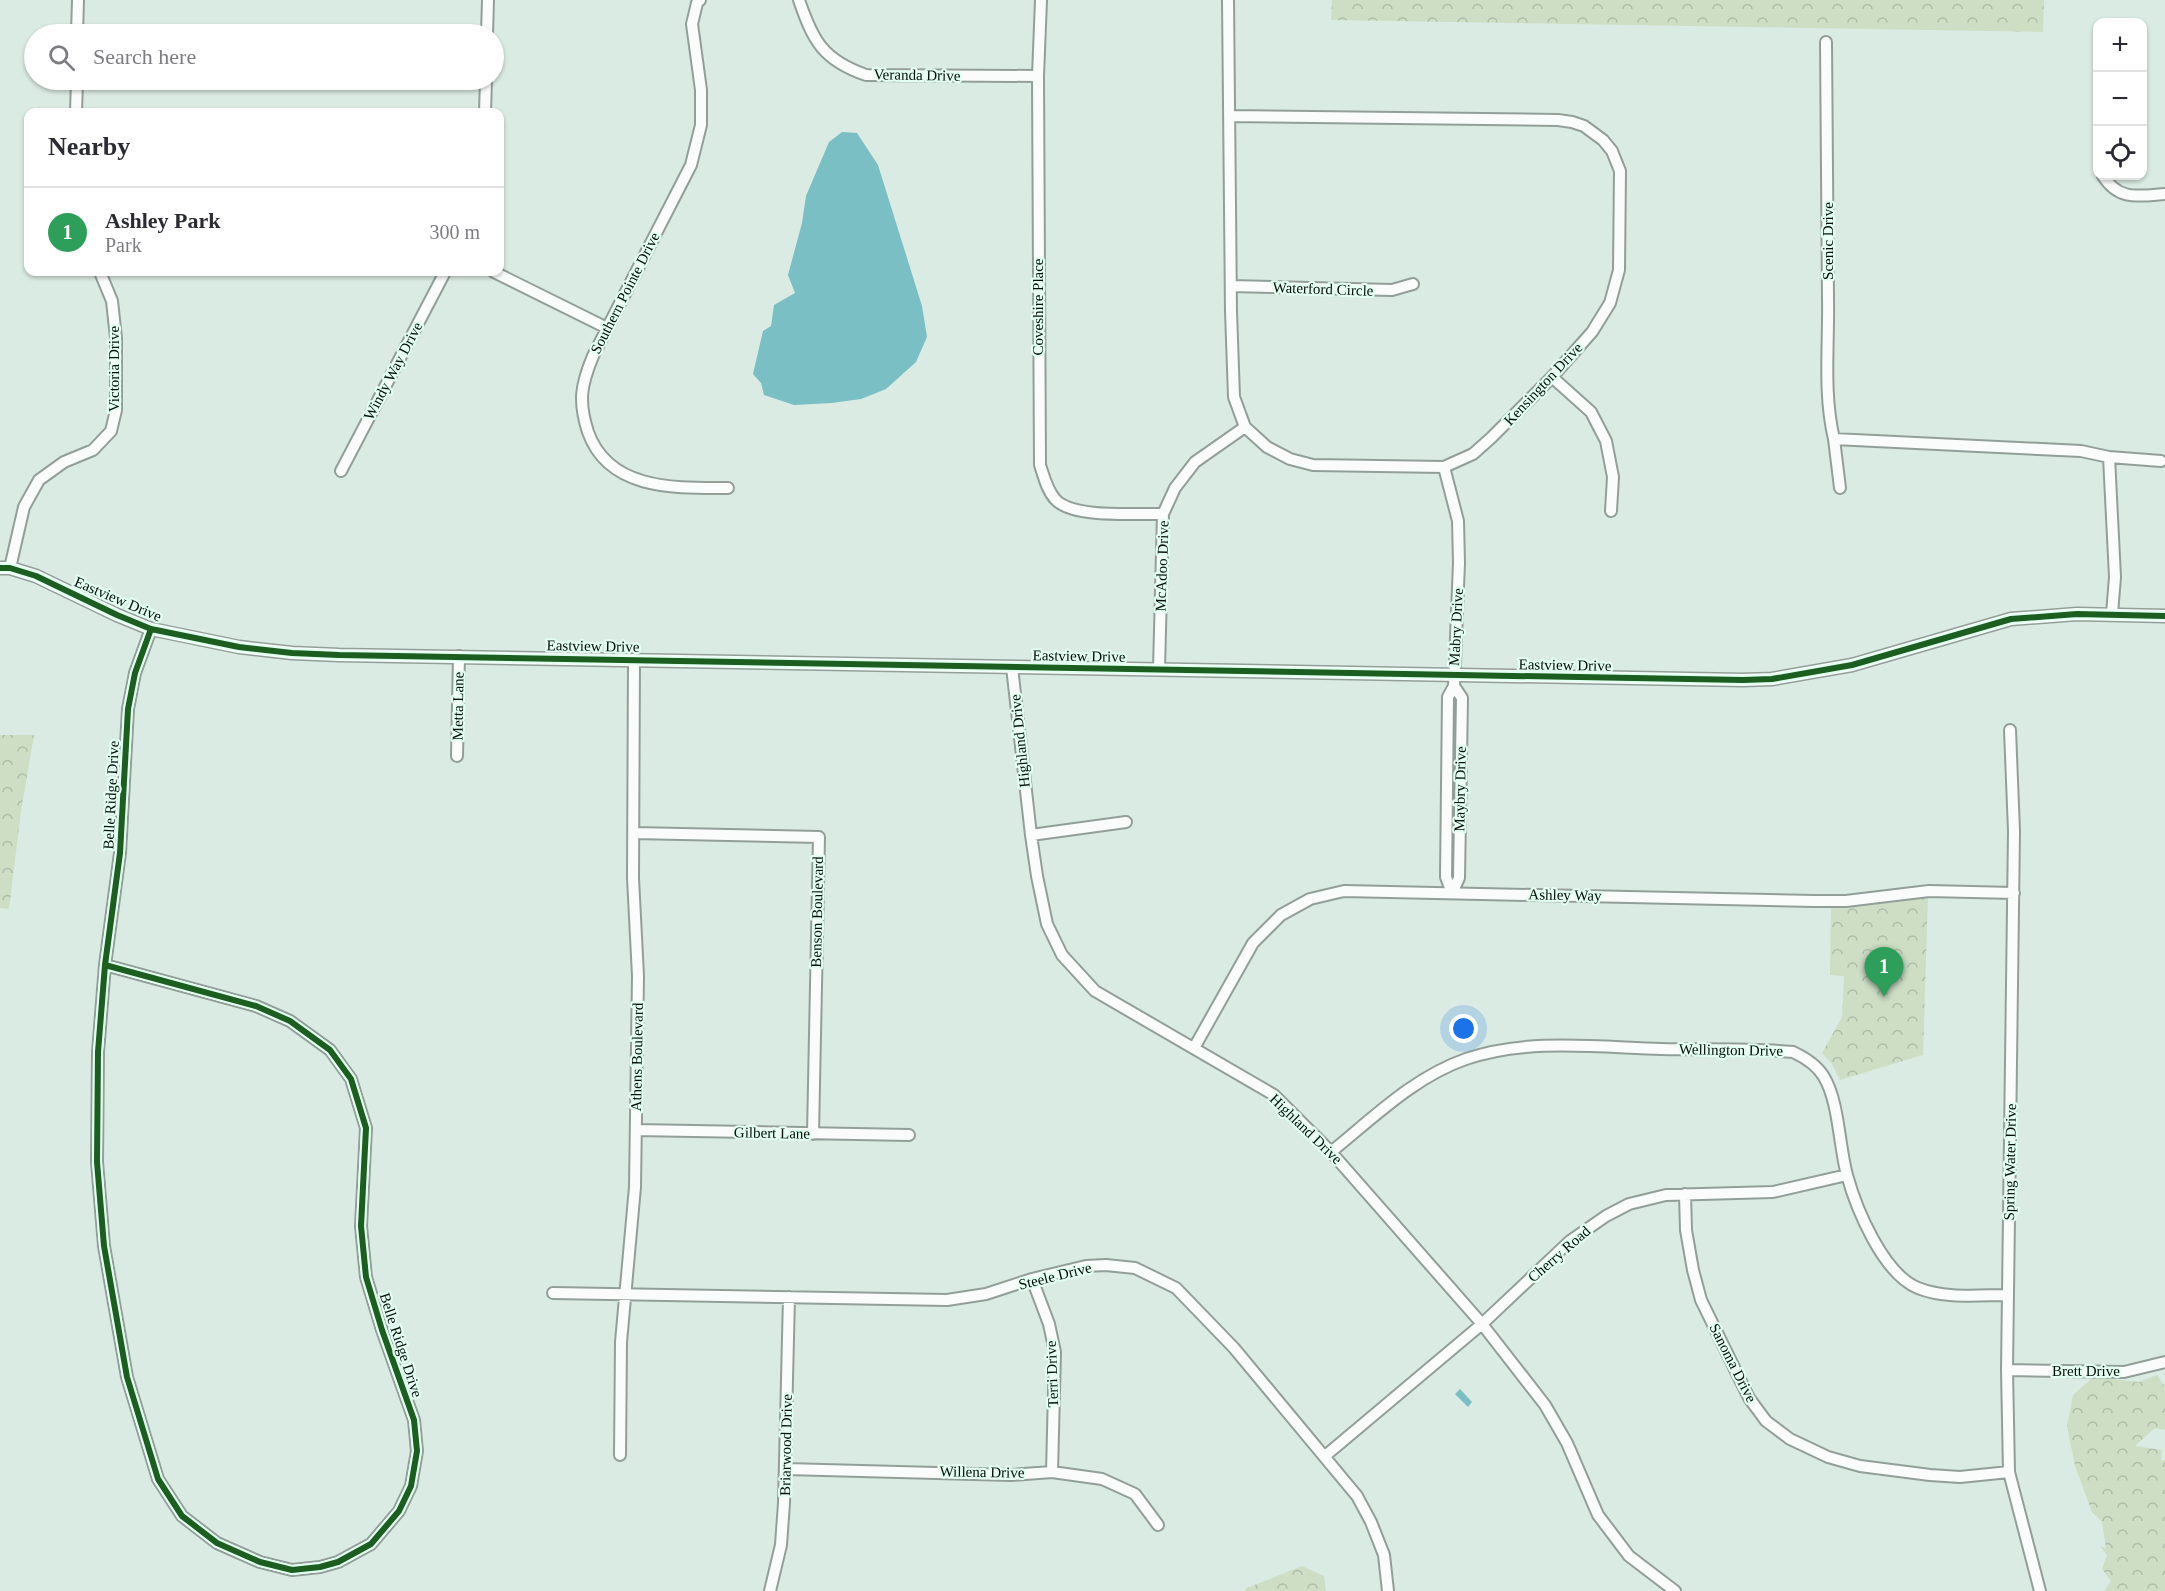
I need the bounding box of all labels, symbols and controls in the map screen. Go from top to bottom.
map controls [2093,18,2147,180]
button: + [2093,18,2147,72]
search box [24,24,504,90]
icon: search [45,41,78,74]
text: Search here [93,44,196,69]
street label: Veranda Drive [873,66,961,84]
button: − [2093,72,2147,126]
button: locate [2093,126,2147,180]
text: Nearby [48,132,130,161]
street label: Scenic Drive [1820,202,1836,280]
text: Ashley Park [105,208,221,233]
text: 1 [63,221,73,243]
text: 300 m [429,221,480,243]
street label: Southern Pointe Drive [587,229,663,356]
text: Park [105,234,142,256]
street label: Coveshire Place [1030,258,1046,356]
street label: Waterford Circle [1272,279,1374,299]
street label: Windy Way Drive [360,319,426,423]
street label: Victoria Drive [106,326,122,412]
street label: Kensington Drive [1501,339,1586,429]
street label: McAdoo Drive [1152,520,1172,612]
street label: Eastview Drive [72,573,164,625]
street label: Mabry Drive [1446,587,1466,666]
street label: Eastview Drive [546,637,640,655]
street label: Eastview Drive [1032,647,1126,665]
street label: Eastview Drive [1518,656,1612,674]
street label: Metta Lane [449,671,467,740]
street label: Highland Drive [1007,693,1033,788]
street label: Belle Ridge Drive [100,740,122,850]
street label: Maybry Drive [1451,746,1469,832]
street label: Benson Boulevard [808,856,826,968]
street label: Ashley Way [1528,886,1602,904]
pin: 1 [1864,948,1904,997]
street label: Athens Boulevard [628,1002,646,1111]
your location [1449,1014,1478,1043]
street label: Wellington Drive [1679,1041,1784,1059]
street label: Highland Drive [1267,1091,1346,1168]
street label: Spring Water Drive [2001,1103,2019,1221]
street label: Gilbert Lane [734,1124,811,1142]
street label: Cherry Road [1525,1222,1594,1285]
street label: Steele Drive [1017,1259,1093,1293]
street label: Belle Ridge Drive [377,1291,426,1400]
street label: Sanoma Drive [1706,1321,1760,1405]
street label: Terri Drive [1043,1340,1061,1408]
street label: Brett Drive [2052,1363,2120,1379]
street label: Briarwood Drive [777,1394,795,1496]
street label: Willena Drive [939,1463,1025,1481]

